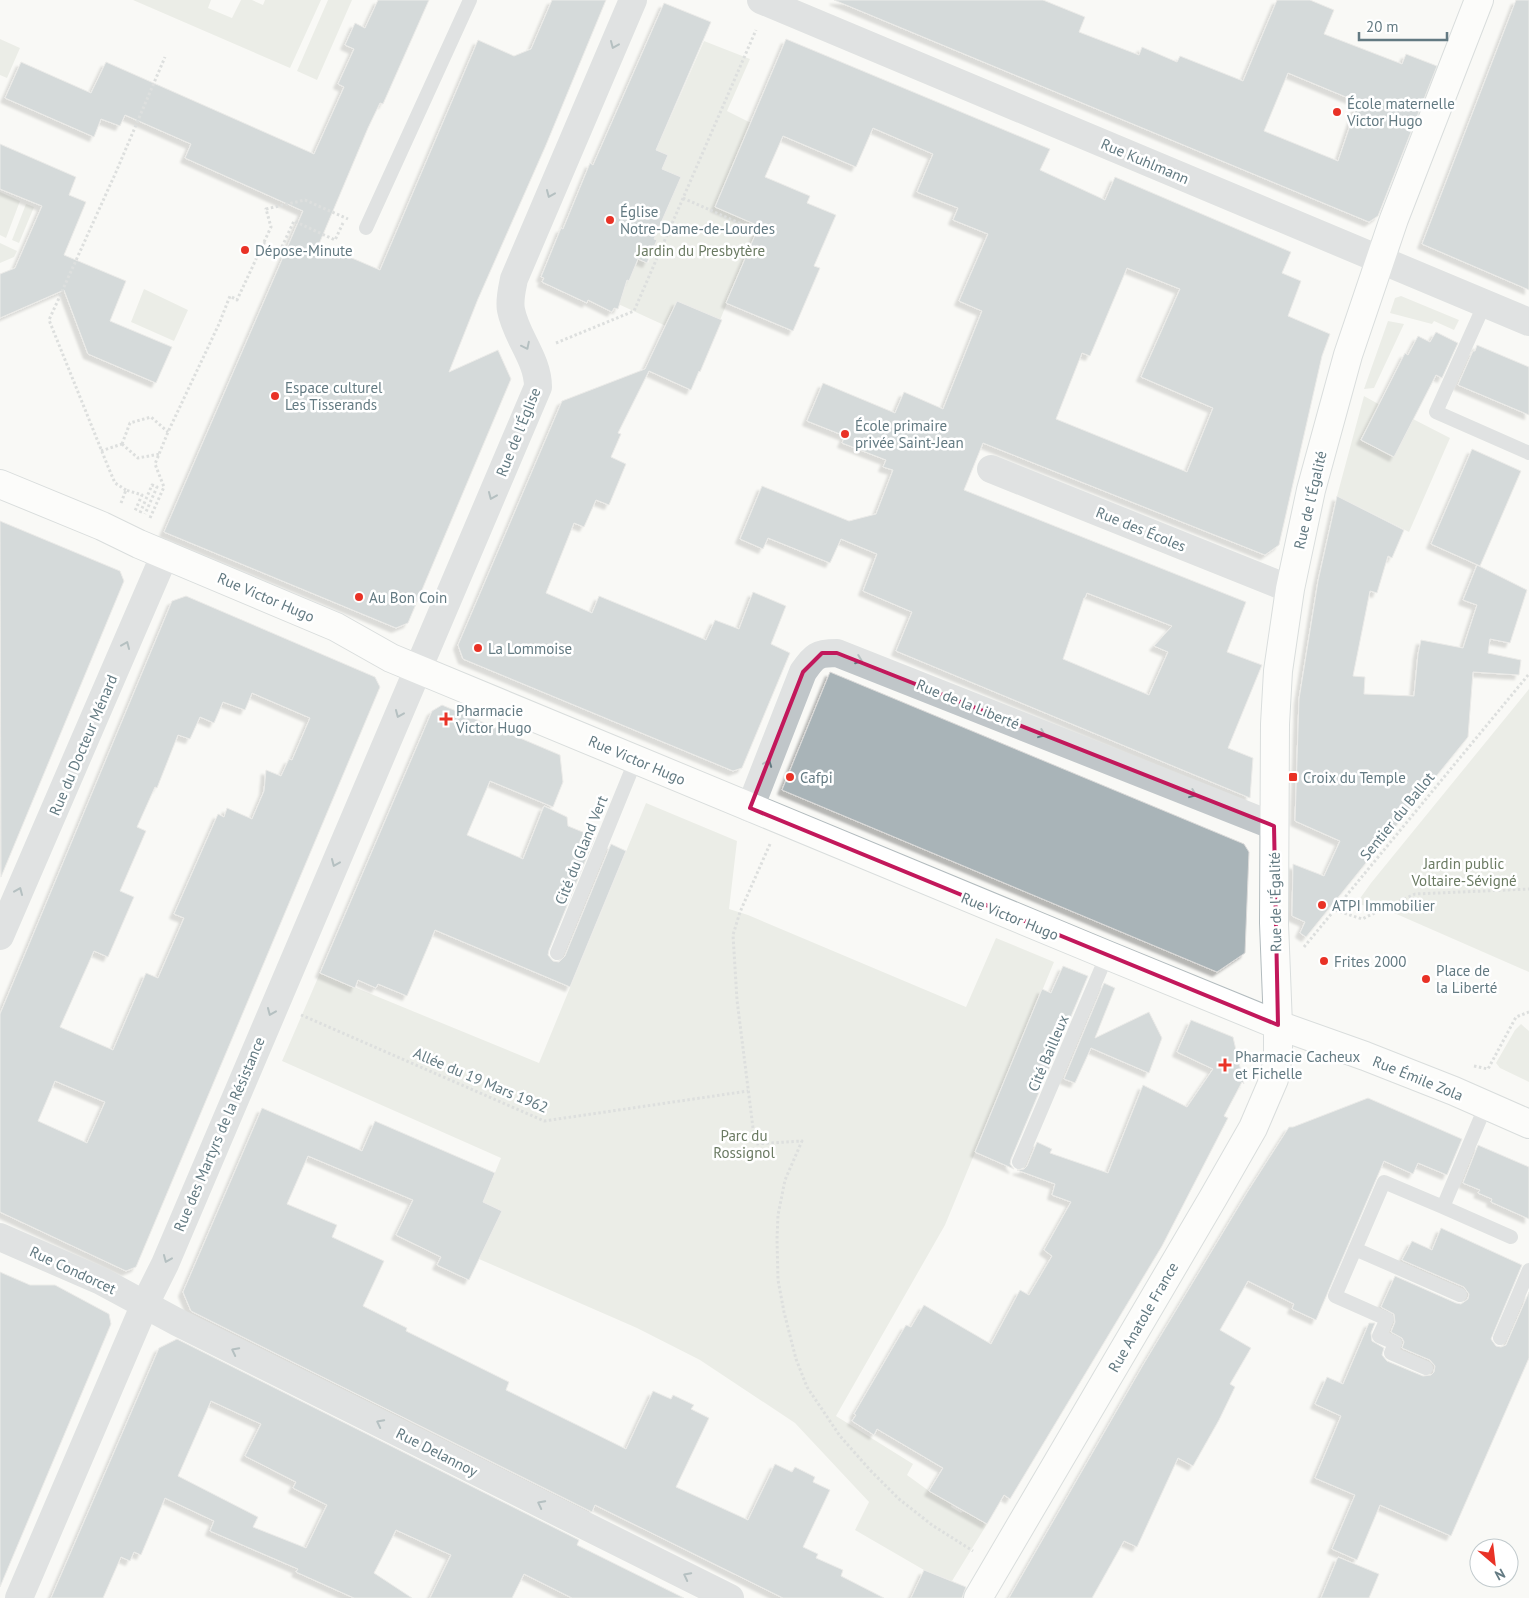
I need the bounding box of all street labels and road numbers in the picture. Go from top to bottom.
street label: Rue Kuhlmann [1098,134,1192,188]
street label: Rue de l'Église [492,385,544,479]
street label: Rue de l'Égalité [1289,449,1331,551]
street label: Rue des Écoles [1093,502,1189,556]
street label: Rue Victor Hugo [215,568,317,626]
street label: Rue du Docteur Ménard [45,672,121,818]
street label: Rue de la Liberté [914,675,1022,733]
street label: Rue Victor Hugo [586,731,688,789]
street label: Sentier du Ballot [1356,768,1438,864]
street label: Cité du Gland Vert [550,793,612,907]
street label: Rue de l'Égalité [1265,852,1285,952]
street label: Rue Victor Hugo [958,888,1062,944]
street label: Cité Bailleux [1023,1012,1073,1094]
street label: Rue des Martyrs de la Résistance [169,1034,269,1234]
street label: Allée du 19 Mars 1962 [411,1043,551,1117]
street label: Rue Émile Zola [1370,1051,1466,1105]
street label: Rue Condorcet [27,1242,119,1298]
street label: Rue Anatole France [1104,1259,1182,1375]
street label: Rue Delannoy [393,1423,481,1481]

